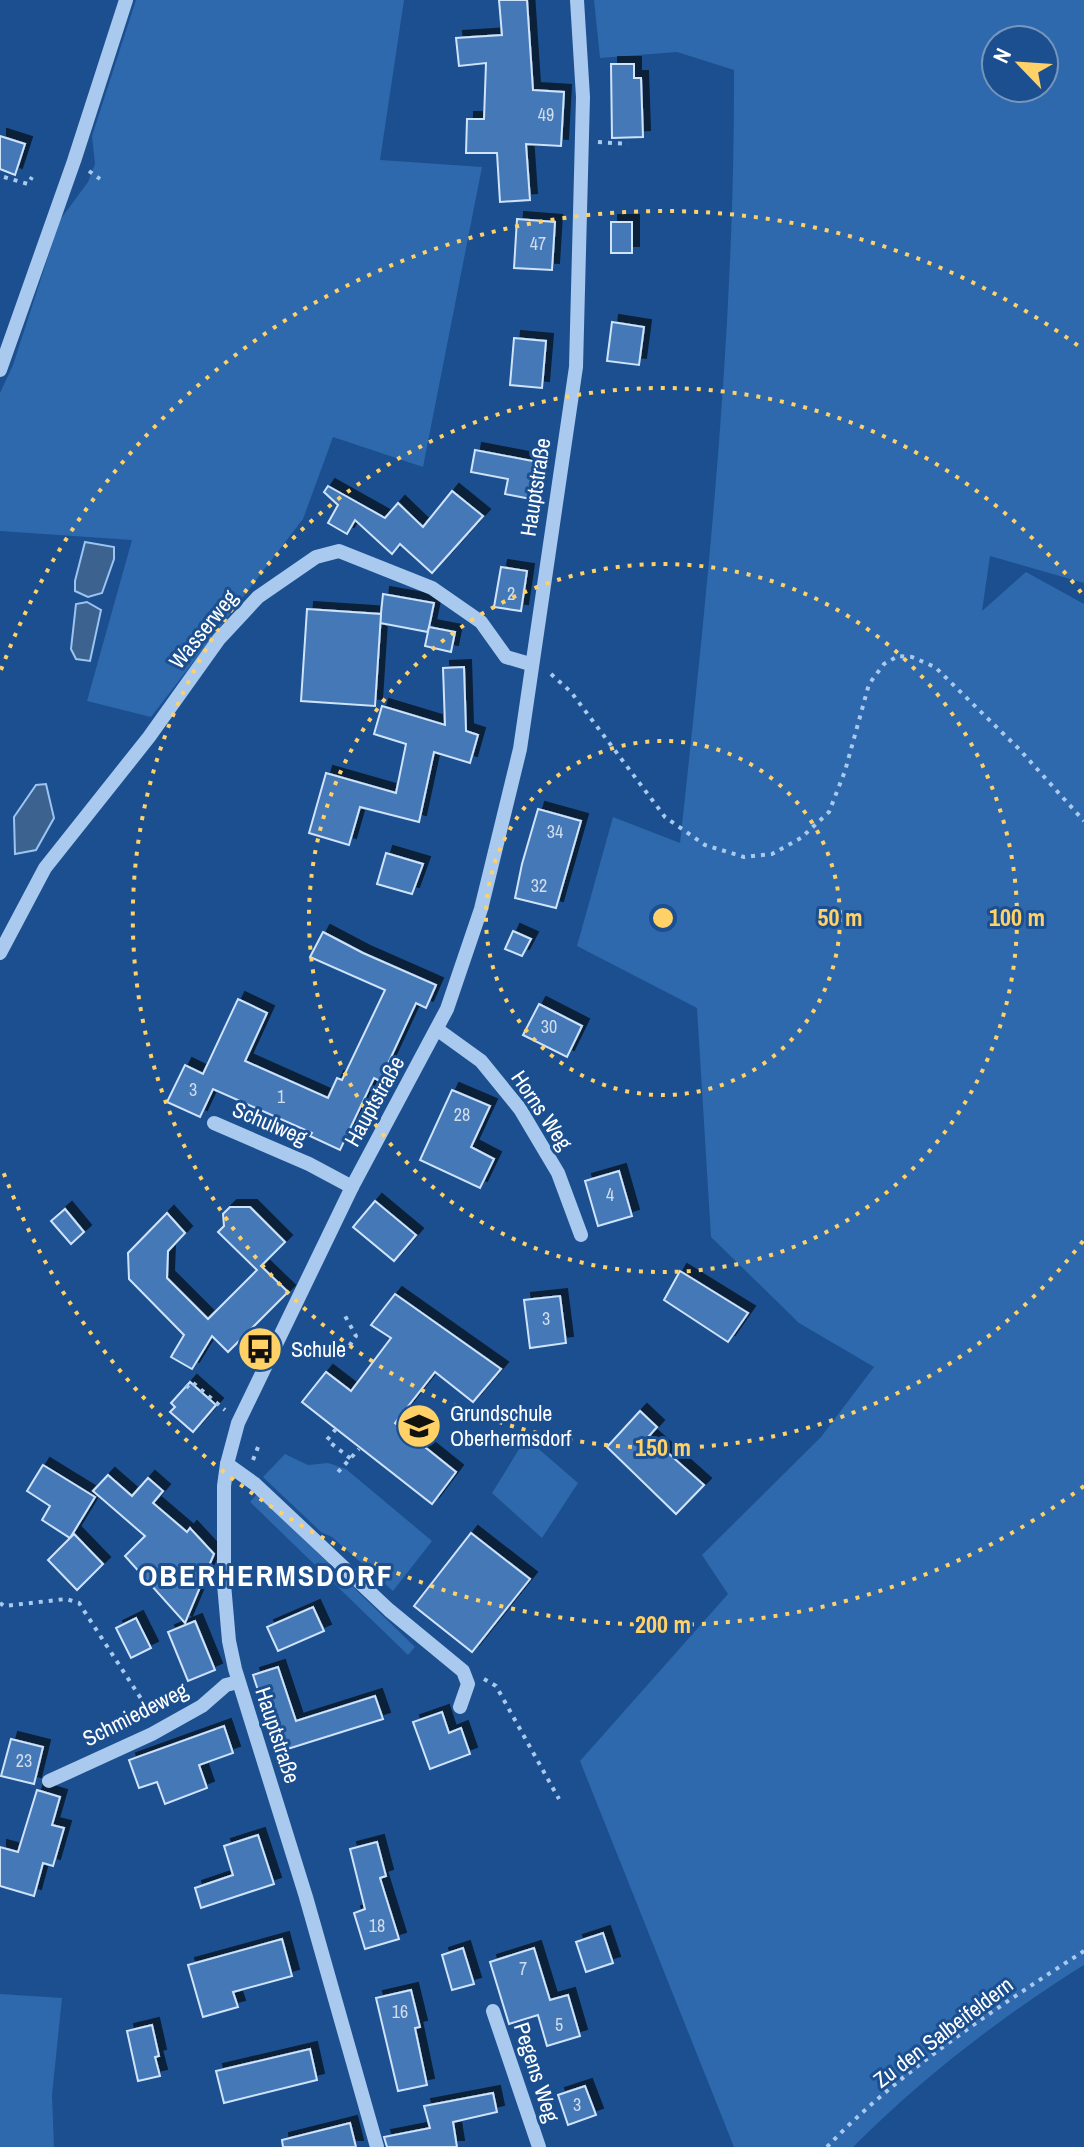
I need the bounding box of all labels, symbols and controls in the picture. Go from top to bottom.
north arrow [980,24,1060,104]
text: N [986,43,1018,68]
house number: 49 [538,102,554,127]
house number: 47 [530,231,546,256]
street label: Hauptstraße [512,436,558,538]
house number: 2 [507,581,515,606]
street label: Wasserweg [162,583,244,675]
house number: 34 [547,819,563,844]
house number: 32 [531,873,547,898]
text: 50 m [818,901,862,933]
text: 100 m [989,901,1045,933]
centre of rings [649,904,677,932]
house number: 30 [541,1014,557,1039]
street label: Hauptstraße [337,1050,411,1152]
street label: Horns Weg [504,1064,580,1156]
house number: 3 [189,1077,197,1102]
house number: 1 [277,1084,286,1109]
street label: Schulweg [228,1094,312,1152]
house number: 28 [454,1102,470,1127]
house number: 4 [606,1182,614,1207]
house number: 3 [542,1306,550,1331]
bus stop icon: Schule [236,1325,284,1373]
place label: Schule [291,1334,346,1364]
place label: Grundschule Oberhermsdorf [450,1398,572,1453]
school or university icon: Grundschule Oberhermsdorf [395,1402,443,1450]
text: 150 m [635,1431,691,1463]
district label: OBERHERMSDORF [138,1555,394,1595]
text: 200 m [635,1608,691,1640]
street label: Schmiedeweg [77,1675,193,1753]
street label: Hauptstraße [248,1683,308,1787]
house number: 23 [16,1748,32,1773]
house number: 18 [369,1913,385,1938]
house number: 7 [519,1956,527,1981]
street label: Zu den Salbeifeldern [867,1970,1019,2094]
house number: 16 [392,1999,408,2024]
house number: 5 [555,2012,563,2037]
street label: Pegens Weg [507,2018,567,2126]
house number: 3 [573,2092,581,2117]

